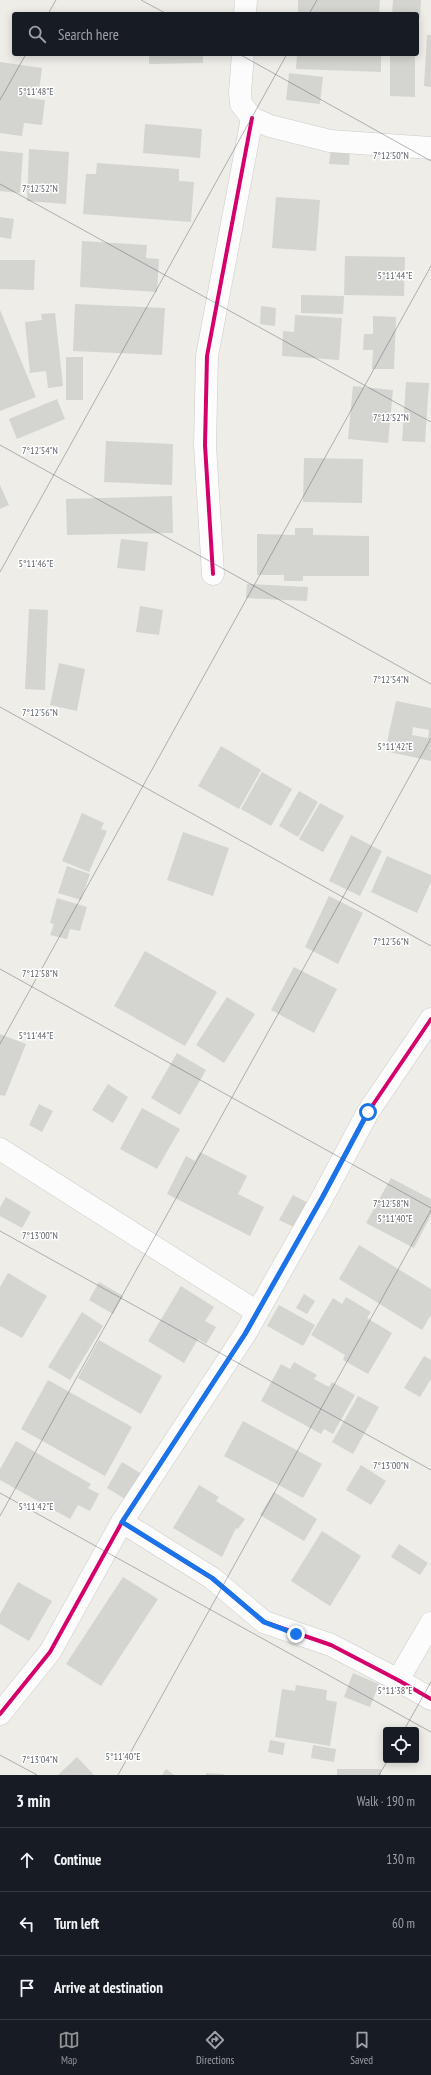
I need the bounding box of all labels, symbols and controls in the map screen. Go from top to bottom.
search box [12,12,419,56]
icon: search [26,23,48,45]
text: Search here [58,25,119,44]
text: 5°11'48"E [19,85,53,98]
text: 7°12'50"N [373,149,409,162]
text: 7°12'52"N [22,182,58,195]
text: 5°11'44"E [378,269,412,282]
text: 7°12'52"N [373,411,409,424]
text: 7°12'54"N [22,444,58,457]
text: 5°11'46"E [19,557,53,570]
text: 7°12'54"N [373,673,409,686]
text: 7°12'56"N [22,706,58,719]
text: 5°11'42"E [378,740,412,753]
text: 7°12'56"N [373,935,409,948]
text: 7°12'58"N [22,967,58,980]
text: 5°11'44"E [19,1029,53,1042]
route start [359,1103,377,1121]
text: 7°12'58"N [373,1197,409,1210]
text: 5°11'40"E [378,1212,412,1225]
text: 7°13'00"N [22,1229,58,1242]
text: 7°13'00"N [373,1459,409,1472]
text: 5°11'42"E [19,1500,53,1513]
route end [287,1625,305,1643]
text: 5°11'38"E [378,1684,412,1697]
map controls [383,1727,419,1763]
button: locate [383,1727,419,1763]
text: 5°11'40"E [106,1750,140,1763]
text: 7°13'04"N [22,1753,58,1766]
text: 3 min [16,1790,50,1812]
text: Walk · 190 m [357,1793,415,1810]
icon: ahead [16,1849,38,1871]
text: Continue [54,1850,101,1869]
text: 130 m [386,1851,415,1868]
icon: left [16,1913,38,1935]
text: Turn left [54,1914,99,1933]
text: 60 m [392,1915,415,1932]
icon: arrive [16,1977,38,1999]
text: Arrive at destination [54,1978,163,1997]
tab: Map [58,2029,80,2067]
tab: Directions [196,2029,234,2067]
tab: Saved [350,2029,373,2067]

